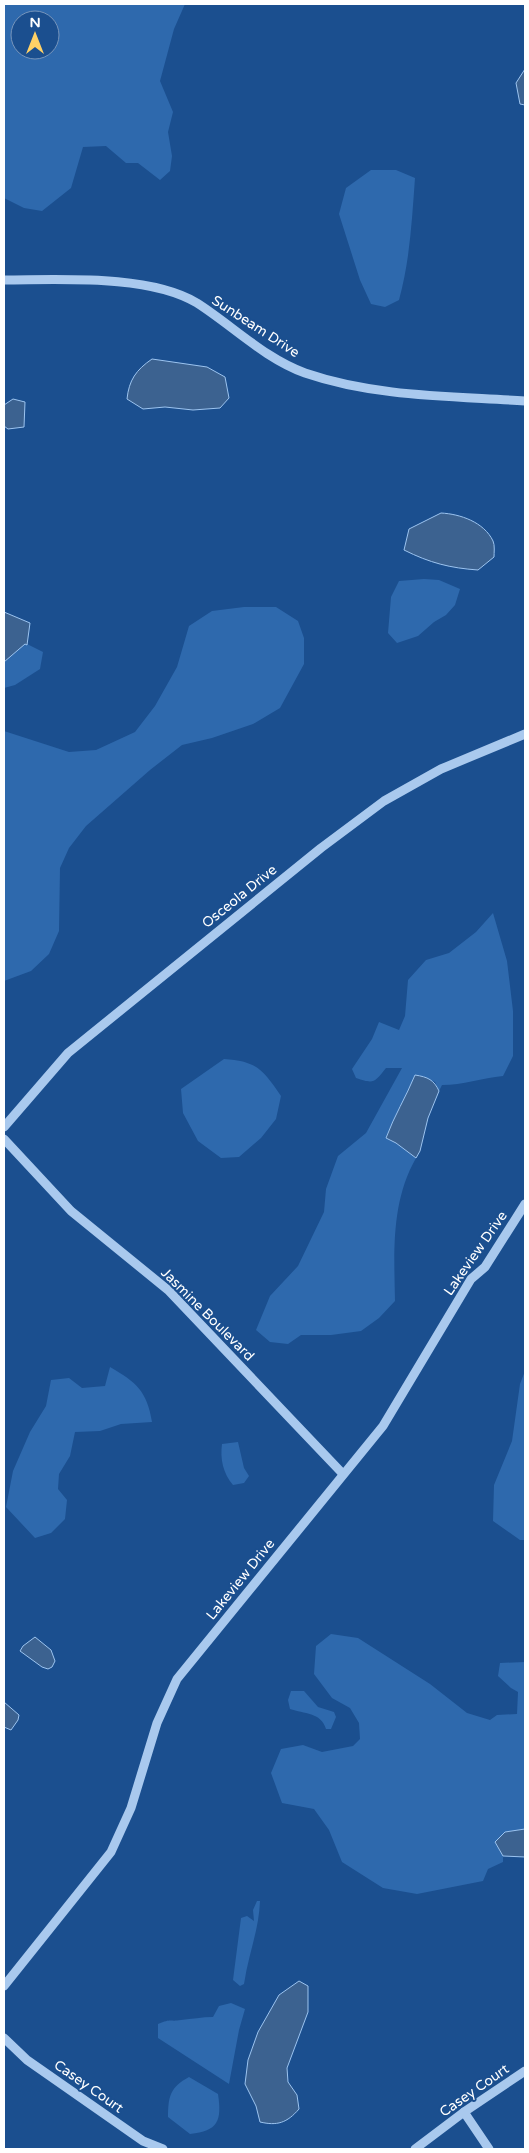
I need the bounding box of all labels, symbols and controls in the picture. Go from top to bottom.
north arrow [10,10,60,60]
text: N [29,14,41,31]
street label: Sunbeam Drive [209,292,303,361]
street label: Osceola Drive [198,861,280,932]
street label: Lakeview Drive [440,1208,511,1299]
street label: Jasmine Boulevard [158,1264,258,1364]
street label: Lakeview Drive [203,1535,278,1623]
street label: Casey Court [51,2056,127,2117]
street label: Casey Court [436,2060,513,2120]

